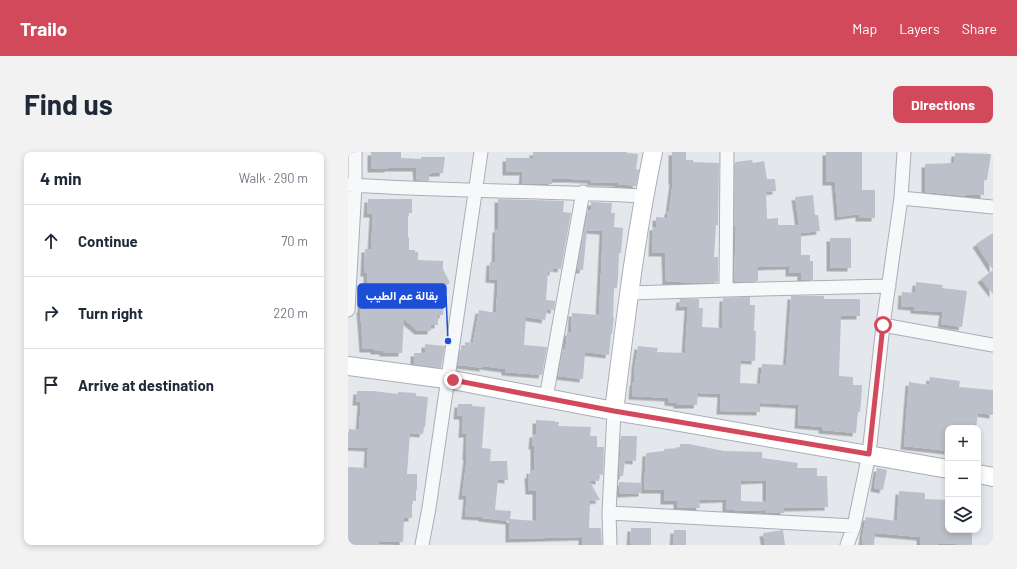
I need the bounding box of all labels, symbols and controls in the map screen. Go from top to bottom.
text: Trailo [20,17,67,40]
text: Map [852,20,877,37]
text: Layers [899,20,940,37]
text: Share [962,20,997,37]
button: Directions [893,86,993,123]
text: Find us [24,87,113,121]
text: 4 min [40,168,82,188]
text: Walk · 290 m [239,170,308,186]
icon: ahead [40,230,62,252]
text: Continue [78,232,138,250]
text: 70 m [281,233,308,249]
callout: بقالة عم الطيب [358,284,446,308]
text: بقالة عم الطيب [366,288,438,304]
icon: right [40,302,62,324]
text: Turn right [78,304,143,322]
text: 220 m [273,305,308,321]
route start [874,316,892,334]
route end [444,371,462,389]
icon: arrive [40,374,62,396]
text: Arrive at destination [78,376,214,394]
map controls [945,425,981,533]
button: + [945,425,981,461]
button: − [945,461,981,497]
button: layers [945,497,981,533]

